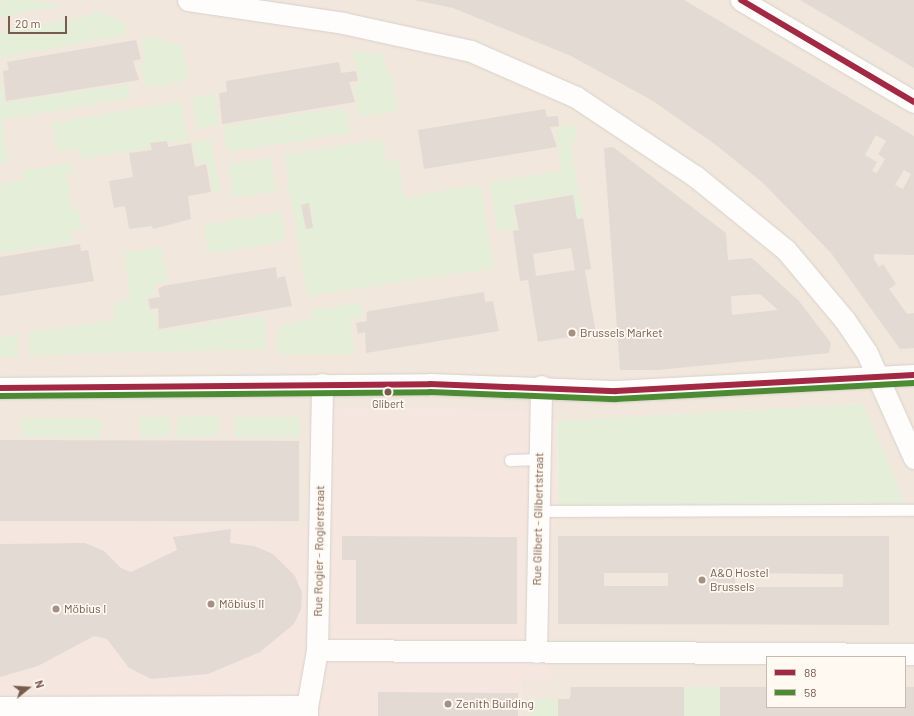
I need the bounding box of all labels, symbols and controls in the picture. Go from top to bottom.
scale bar [10,8,69,34]
text: 20 m [15,16,41,30]
place label: Brussels Market [580,326,663,340]
marker: Brussels Market [567,328,577,338]
marker: Glibert [383,387,393,397]
place label: Glibert [372,397,404,411]
street label: Rue Glibert - Glibertstraat [530,452,546,586]
street label: Rue Rogier - Rogierstraat [311,485,327,617]
place label: A&O Hostel Brussels [710,566,769,594]
marker: A&O Hostel Brussels [697,575,707,585]
place label: Möbius II [219,597,264,611]
marker: Möbius II [206,599,216,609]
place label: Möbius I [64,602,106,616]
marker: Möbius I [51,604,61,614]
legend [766,656,906,708]
text: 88 [804,665,817,679]
north arrow [8,668,48,708]
text: N [33,679,47,690]
text: 58 [804,685,816,699]
place label: Zenith Building [456,697,534,711]
marker: Zenith Building [443,699,453,709]

